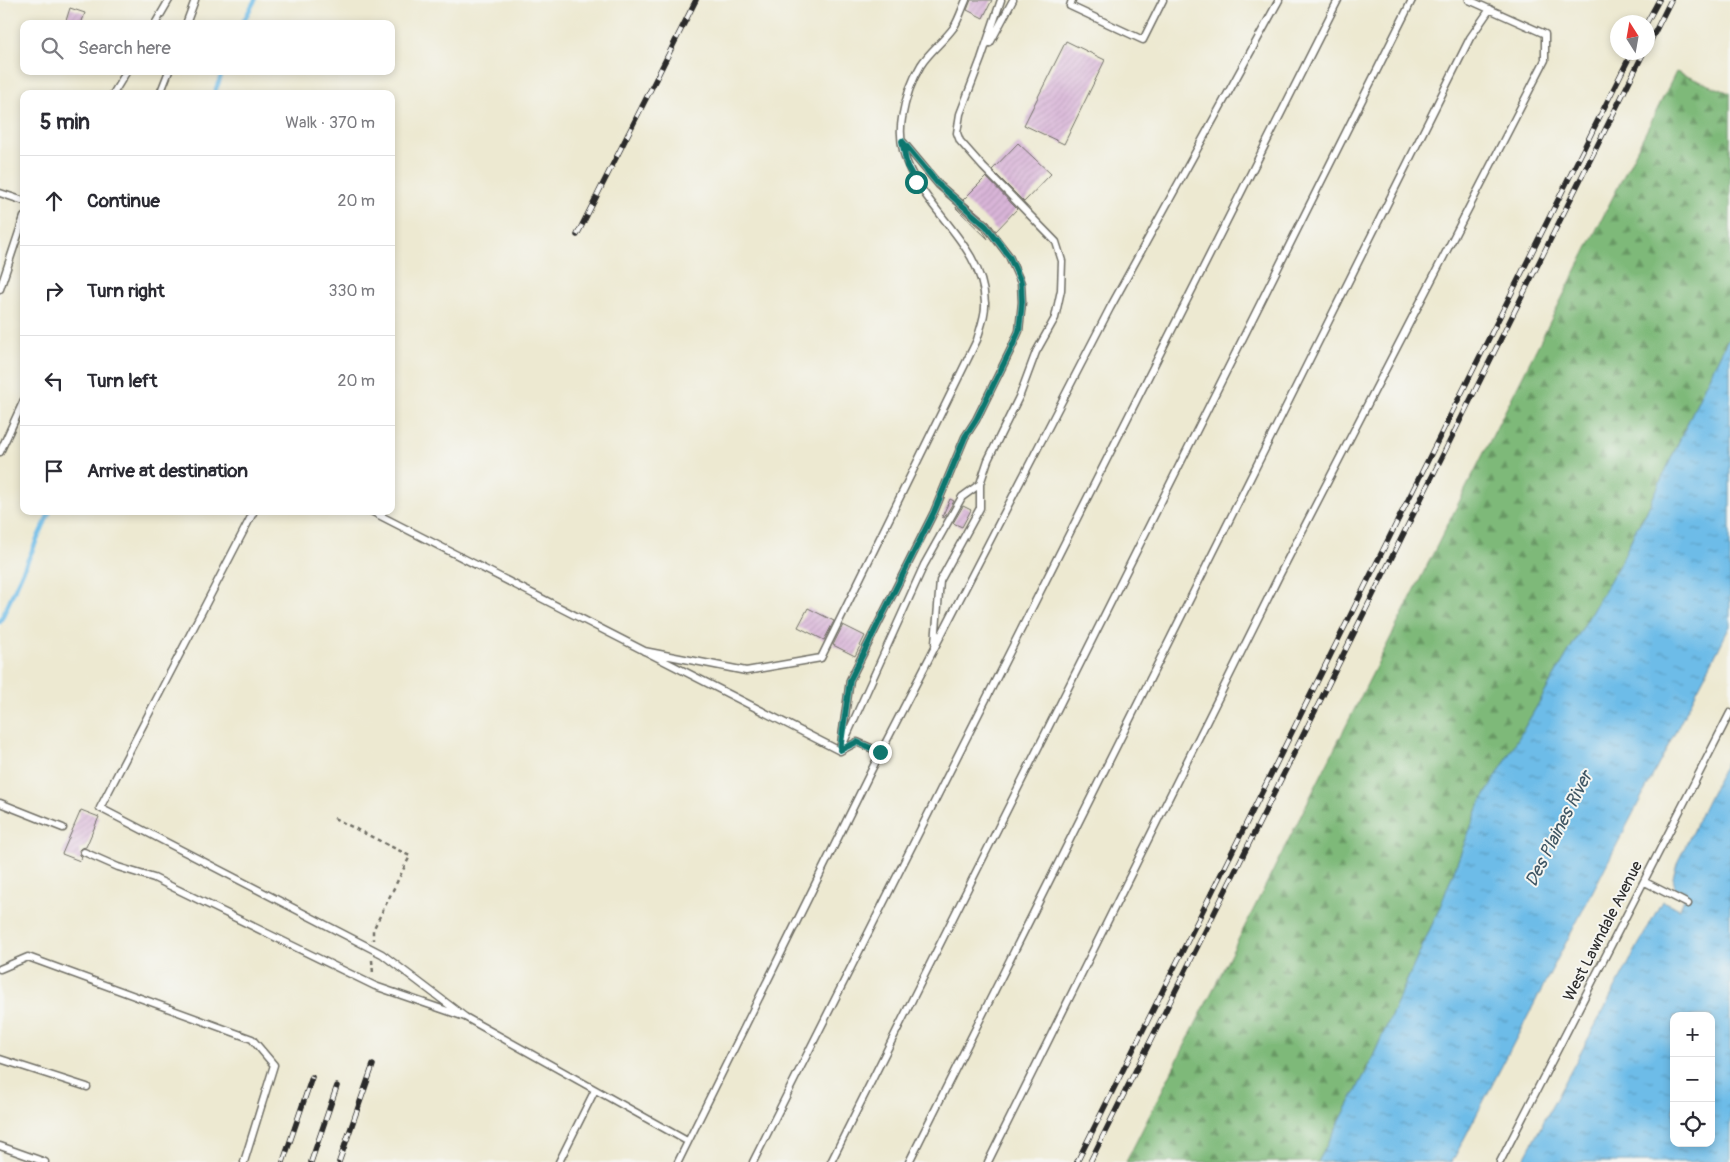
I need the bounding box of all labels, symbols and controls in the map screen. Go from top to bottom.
north arrow [1610,15,1655,60]
search box [20,20,395,75]
icon: search [38,34,66,62]
text: Search here [78,36,171,60]
text: 5 min [40,109,90,136]
text: Walk · 370 m [285,113,375,133]
route start [905,171,928,194]
icon: ahead [40,187,68,215]
text: Continue [87,189,160,213]
text: 20 m [337,191,375,211]
icon: right [40,277,68,305]
text: Turn right [87,279,165,303]
text: 330 m [329,281,375,301]
icon: left [40,367,68,395]
text: Turn left [87,369,157,393]
text: 20 m [337,371,375,391]
icon: arrive [40,457,68,485]
text: Arrive at destination [87,459,248,483]
route end [869,741,892,764]
water label: Des Plaines River [1520,765,1599,890]
street label: West Lawndale Avenue [1559,857,1647,1004]
map controls [1670,1012,1715,1147]
button: + [1670,1012,1715,1057]
button: − [1670,1057,1715,1102]
button: locate [1670,1102,1715,1147]

